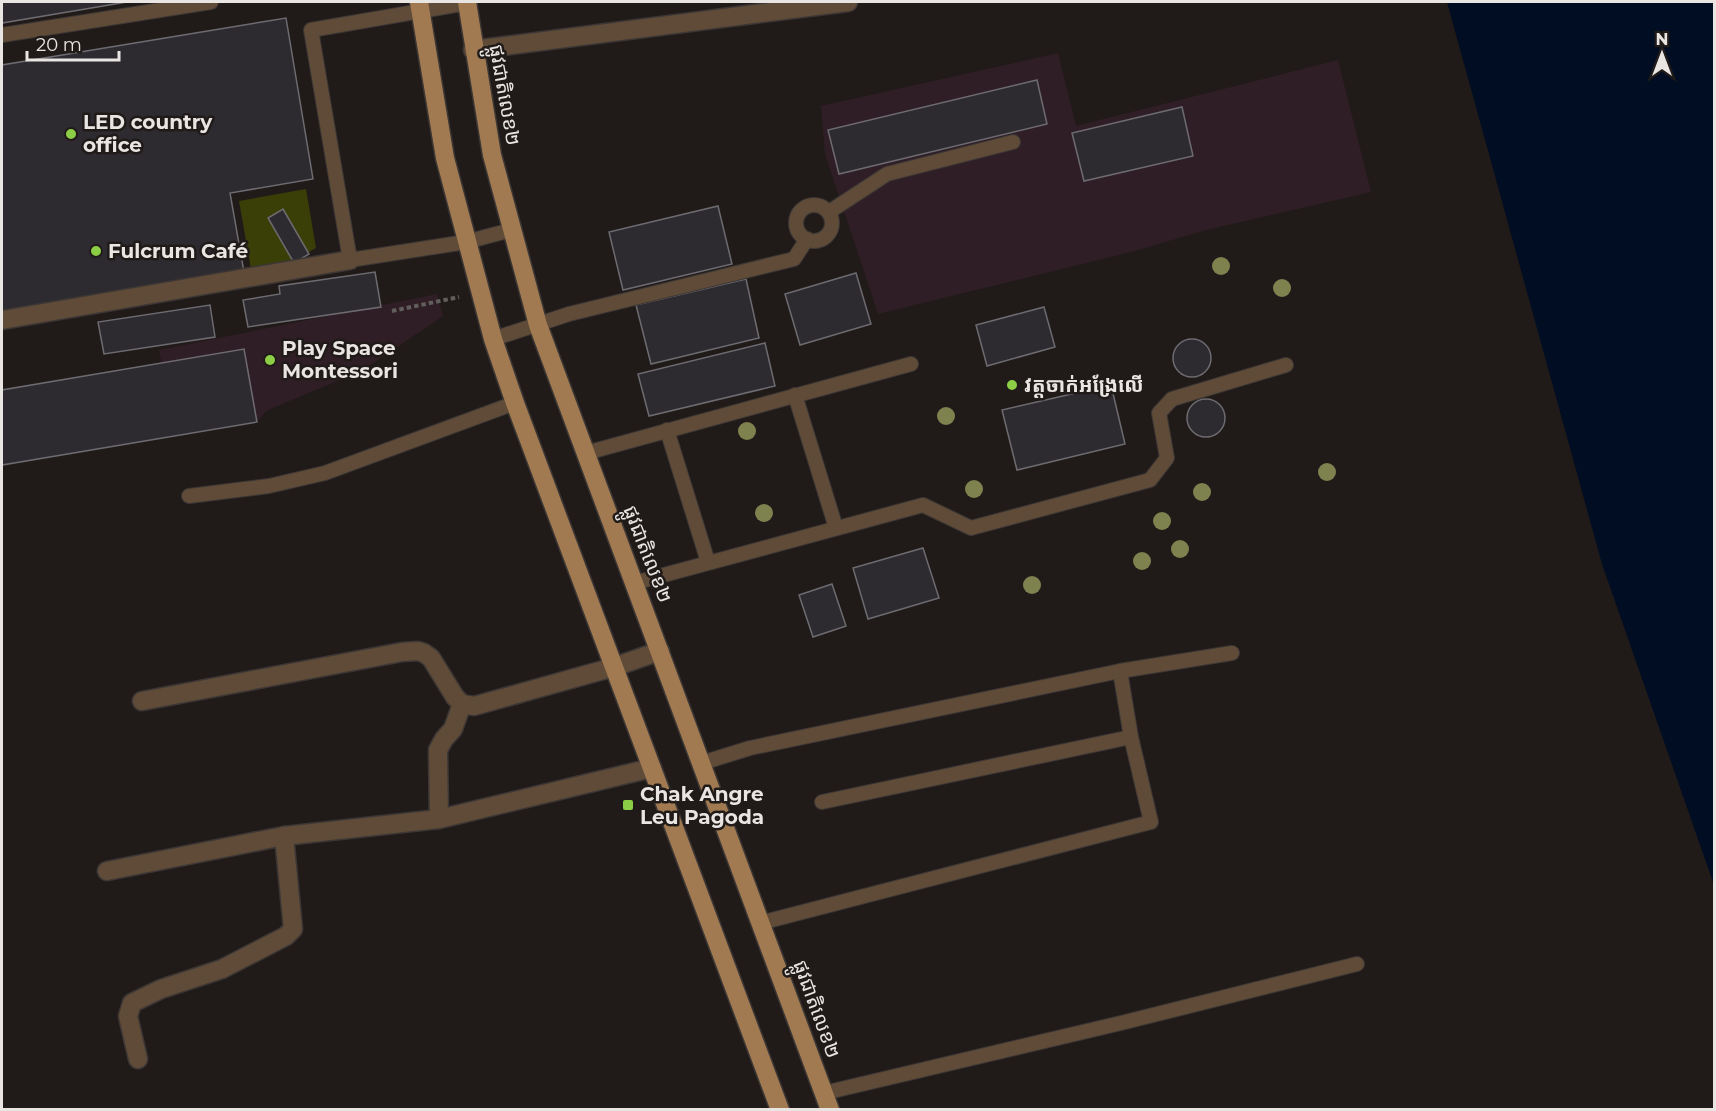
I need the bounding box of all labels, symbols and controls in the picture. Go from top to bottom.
scale bar [27,24,118,62]
north arrow [1632,24,1692,84]
text: N [1656,30,1668,49]
text: 20 m [36,34,82,56]
street label: ផ្លូវជាតិលេខ២ [477,42,526,149]
place label: LED country office [83,110,213,157]
marker: LED country office [64,127,78,141]
place label: Fulcrum Café [108,239,248,263]
marker: Fulcrum Café [89,244,103,258]
place label: Play Space Montessori [282,336,398,383]
marker: Play Space Montessori [263,353,277,367]
place label: វត្តចាក់អង្រែលើ [1024,373,1144,398]
marker: វត្តចាក់អង្រែលើ [1005,378,1019,392]
street label: ផ្លូវជាតិលេខ២ [612,502,678,609]
place label: Chak Angre Leu Pagoda [640,782,764,829]
marker: Chak Angre Leu Pagoda [621,798,635,812]
street label: ផ្លូវជាតិលេខ២ [782,957,846,1064]

